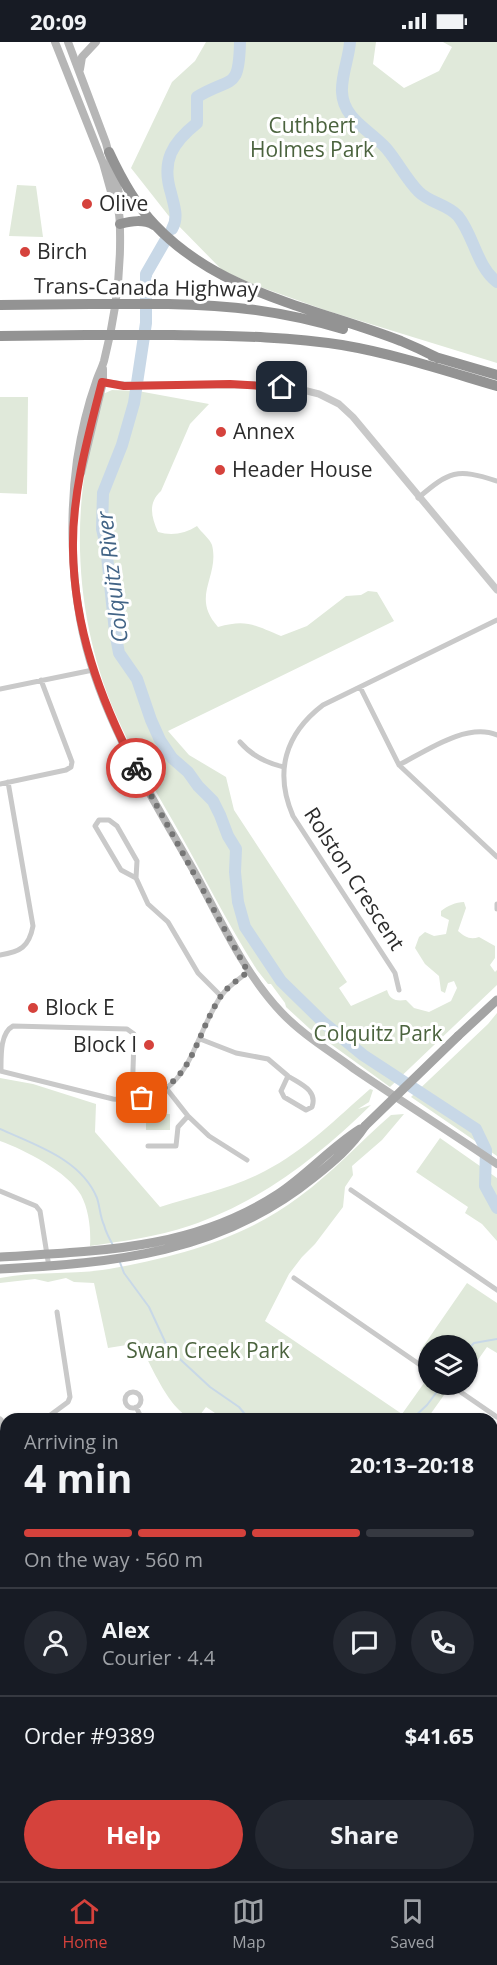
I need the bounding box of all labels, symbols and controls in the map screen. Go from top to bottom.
text: 20:09 [30,6,87,36]
park label: Cuthbert Holmes Park [250,111,374,163]
place label: Olive [99,189,148,217]
marker: Olive [80,197,94,211]
place label: Birch [37,237,87,265]
marker: Birch [18,245,32,259]
street label: Trans-Canada Highway [34,271,259,303]
pin [256,361,307,412]
icon: home [265,370,298,403]
place label: Annex [233,417,295,445]
marker: Annex [214,425,228,439]
place label: Header House [232,455,372,483]
marker: Header House [213,463,227,477]
water label: Colquitz River [88,508,134,645]
courier [106,738,166,798]
icon: bike [120,752,153,785]
street label: Rolston Crescent [298,802,412,955]
place label: Block E [45,993,115,1021]
marker: Block E [26,1001,40,1015]
park label: Colquitz Park [314,1019,442,1047]
place label: Block I [73,1030,137,1058]
marker: Block I [142,1038,156,1052]
pin [116,1072,167,1123]
icon: bag [125,1081,158,1114]
map controls [418,1335,478,1395]
button: layers [418,1335,478,1395]
park label: Swan Creek Park [126,1336,290,1364]
text: Arriving in [24,1428,119,1455]
text: 20:13–20:18 [350,1449,474,1479]
text: 4 min [24,1451,132,1504]
text: On the way · 560 m [24,1546,203,1573]
button: person [24,1611,87,1674]
button: chat [333,1611,396,1674]
button: phone [411,1611,474,1674]
text: Alex [102,1614,150,1644]
text: Courier · 4.4 [102,1644,215,1671]
text: Order #9389 [24,1720,155,1750]
text: $41.65 [405,1720,474,1750]
button: Help [24,1800,243,1869]
button: Share [255,1800,474,1869]
tab: Home [62,1895,108,1953]
tab: Map [232,1895,265,1953]
tab: Saved [390,1895,435,1953]

